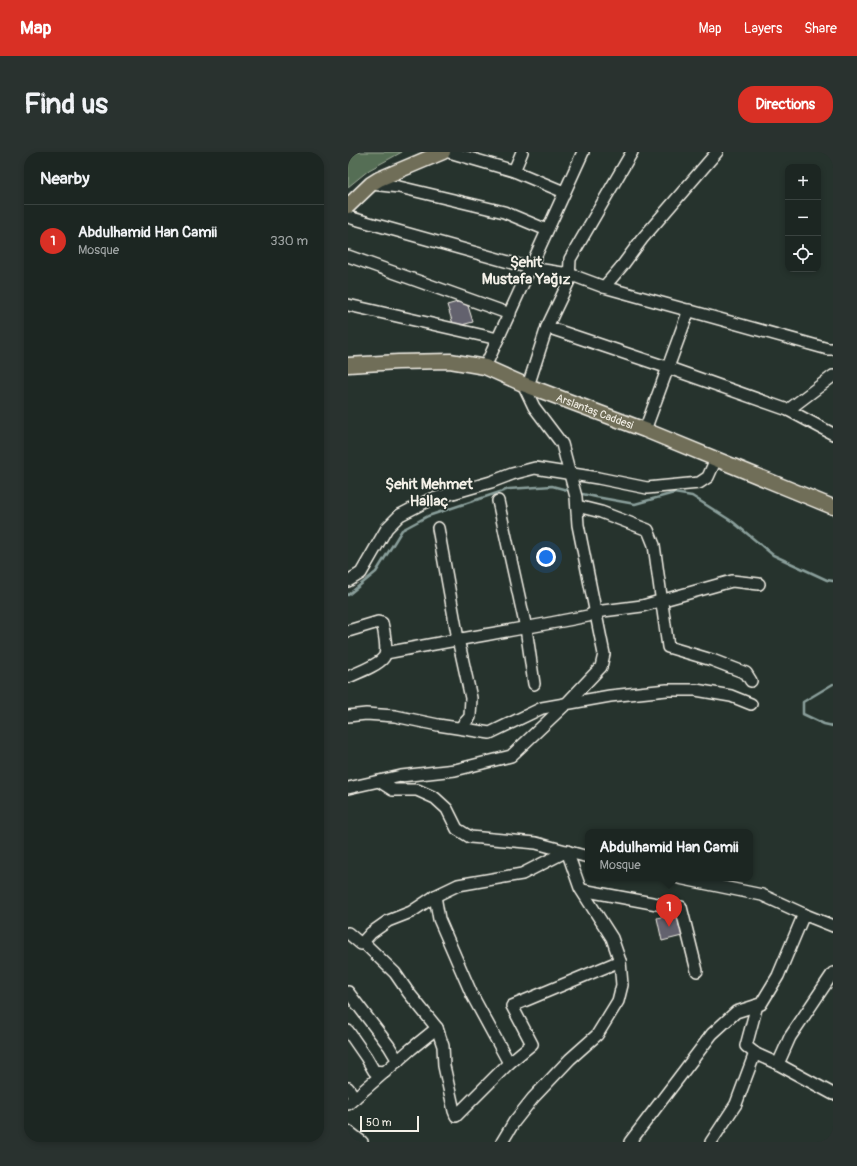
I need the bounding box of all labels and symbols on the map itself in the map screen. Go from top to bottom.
district label: Şehit Mustafa Yağız [482,253,570,289]
street label: Arslantaş Caddesi [554,391,635,432]
district label: Şehit Mehmet Hallaç [385,475,474,511]
your location [536,547,556,567]
pin: 1 [656,894,682,927]
scale bar [360,1114,419,1133]

